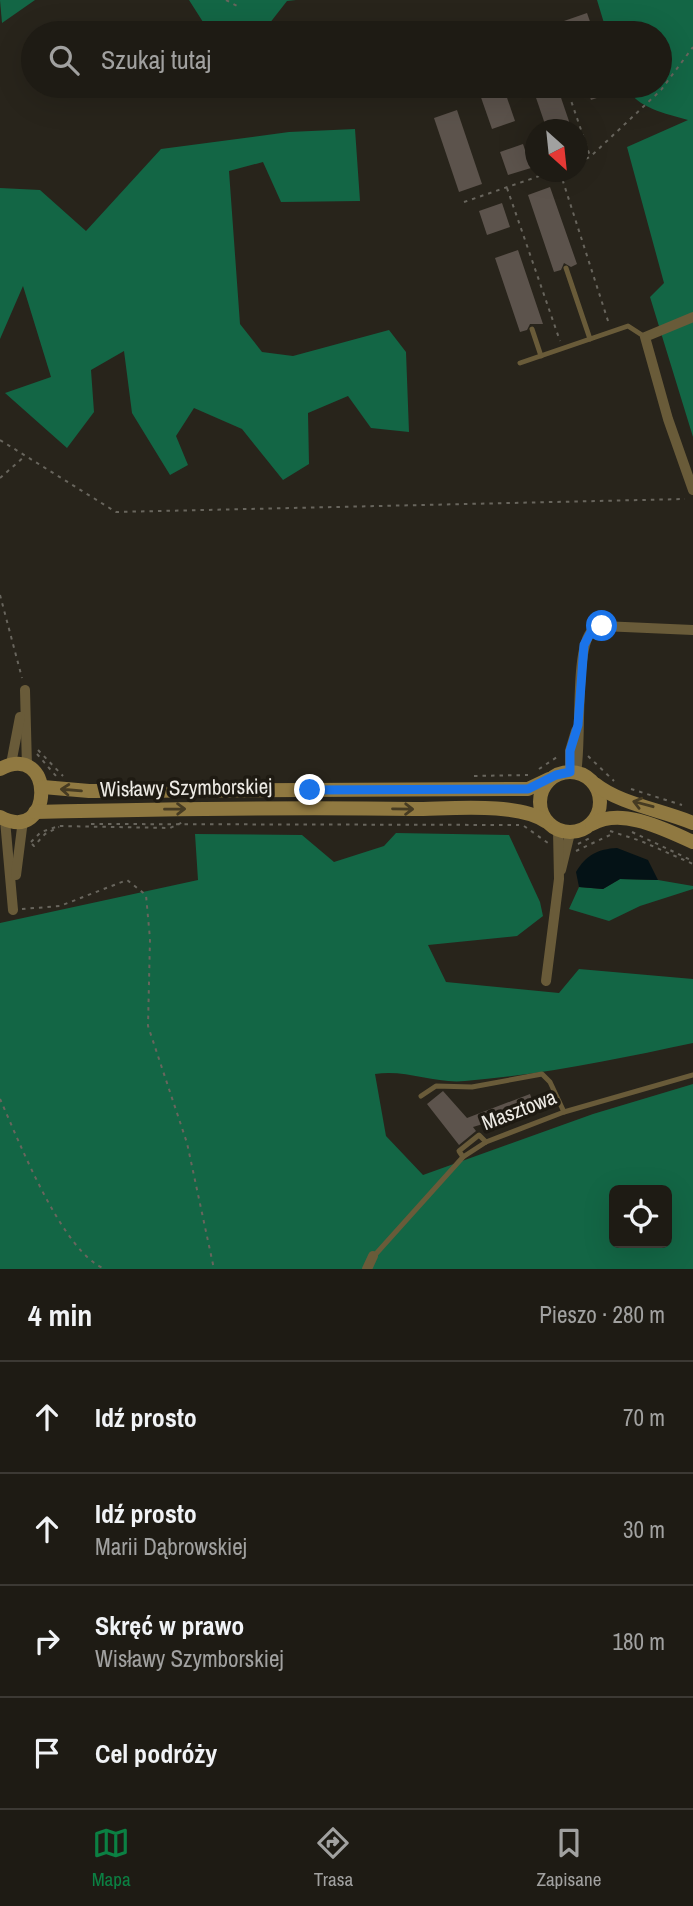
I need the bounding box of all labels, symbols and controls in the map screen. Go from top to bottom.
search box [21,21,672,98]
icon: search [45,41,83,79]
text: Szukaj tutaj [101,42,211,77]
north arrow [525,119,588,182]
route start [586,610,617,641]
street label: Wisławy Szymborskiej [100,771,272,804]
route end [294,774,325,805]
one-way arrow [60,783,83,796]
one-way arrow [632,797,655,810]
one-way arrow [164,802,187,816]
one-way arrow [391,802,414,815]
street label: Masztowa [477,1082,561,1137]
map controls [609,1185,672,1248]
button: locate [609,1185,672,1248]
text: 4 min [28,1295,92,1335]
text: Pieszo · 280 m [539,1299,665,1330]
icon: ahead [28,1398,66,1436]
text: Idź prosto [95,1400,197,1435]
text: 70 m [623,1402,665,1433]
text: Idź prosto [95,1496,197,1531]
icon: ahead [28,1510,66,1548]
text: 30 m [623,1514,665,1545]
text: Marii Dąbrowskiej [95,1531,247,1562]
text: Skręć w prawo [95,1608,244,1643]
icon: right [28,1622,66,1660]
text: 180 m [613,1626,665,1657]
text: Wisławy Szymborskiej [95,1643,284,1674]
icon: arrive [28,1734,66,1772]
text: Cel podróży [95,1736,217,1771]
tab: Mapa [92,1824,131,1892]
tab: Trasa [314,1824,353,1892]
tab: Zapisane [536,1824,601,1892]

